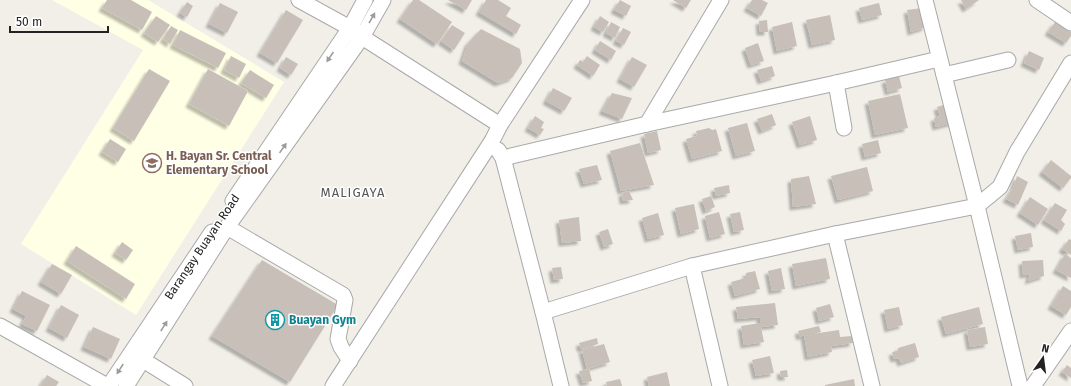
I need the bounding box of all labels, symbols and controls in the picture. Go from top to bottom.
scale bar [10,8,108,34]
one-way arrow [369,12,376,24]
text: 50 m [16,15,42,29]
one-way arrow [326,52,334,62]
one-way arrow [279,143,287,154]
place label: H. Bayan Sr. Central Elementary School [166,149,272,177]
school or university icon: H. Bayan Sr. Central Elementary School [141,152,163,174]
district label: MALIGAYA [321,185,385,200]
street label: Barangay Buayan Road [162,192,242,302]
building icon: Buayan Gym [264,309,286,331]
place label: Buayan Gym [289,313,356,327]
one-way arrow [161,320,168,332]
north arrow [1023,338,1063,378]
text: N [1040,342,1050,356]
one-way arrow [116,364,124,374]

